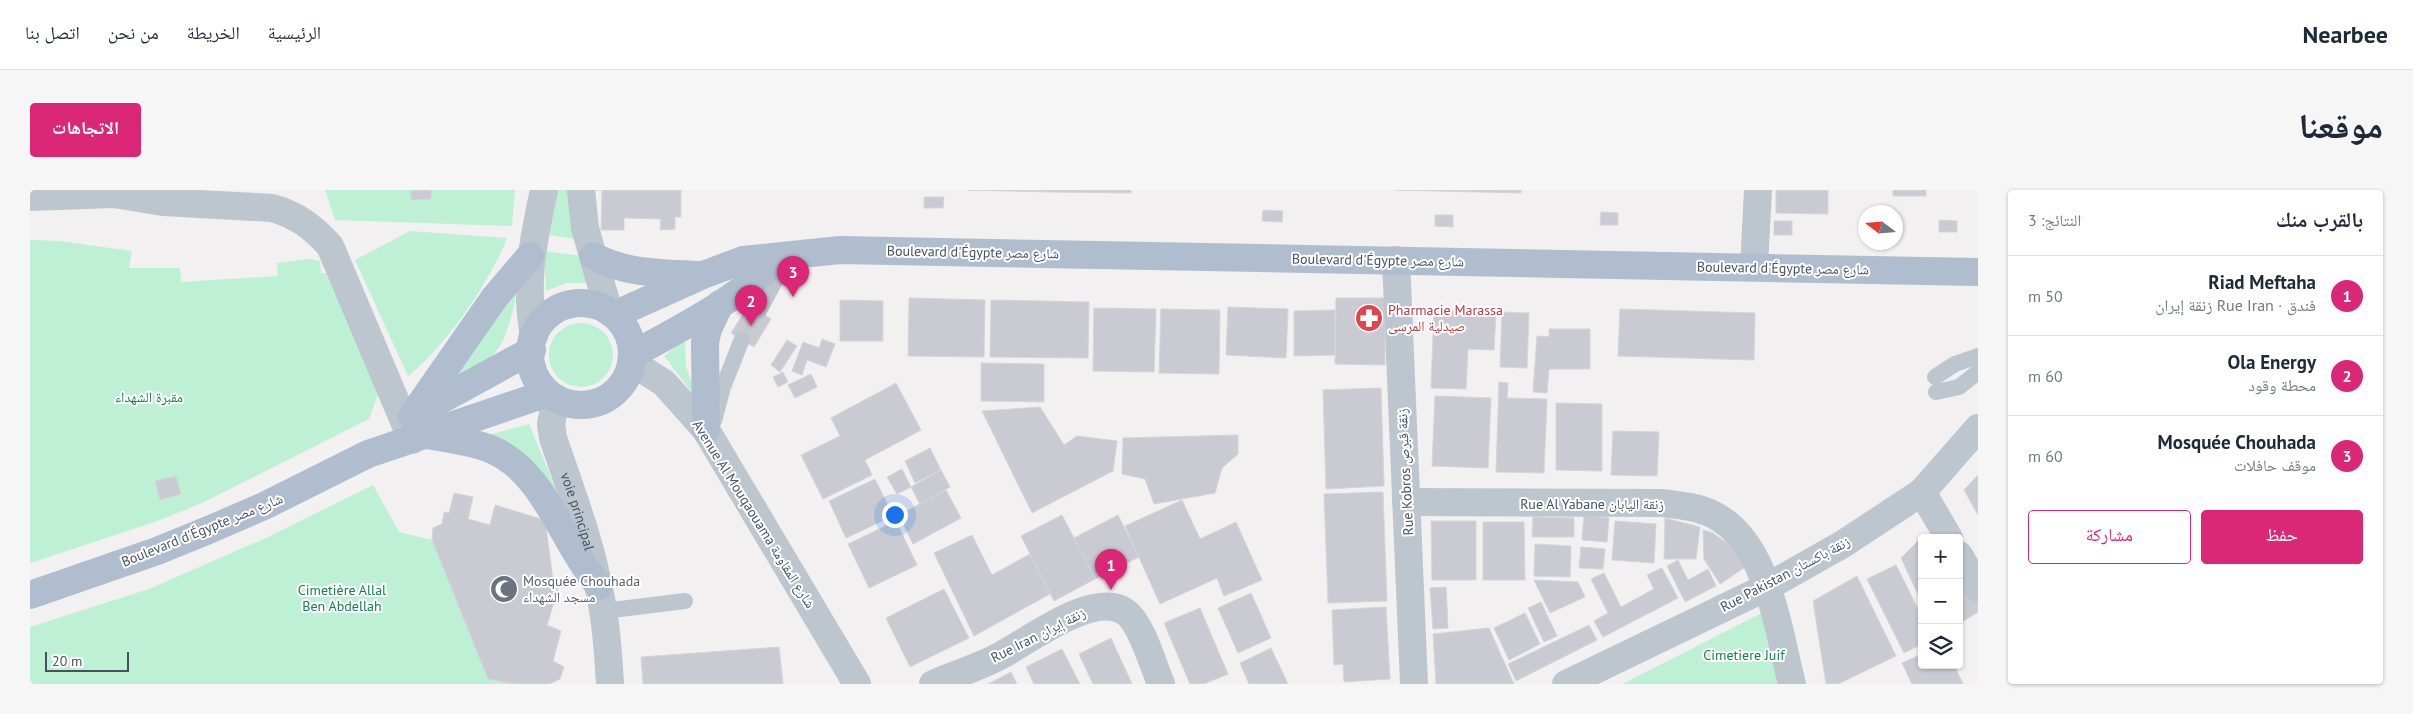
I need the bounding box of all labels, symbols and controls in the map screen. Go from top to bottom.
text: Nearbee [2303,19,2388,50]
text: اتصل بنا [25,21,80,44]
text: من نحن [108,21,159,44]
text: الخريطة [187,21,240,44]
text: الرئيسية [268,21,321,44]
text: موقعنا [2298,102,2383,148]
button: الاتجاهات [30,103,141,157]
north arrow [1858,205,1903,250]
text: بالقرب منك [2276,206,2363,233]
text: النتائج: 3 [2028,210,2081,230]
street label: Boulevard d'Égypte شارع مصر [887,241,1059,264]
street label: Boulevard d'Égypte شارع مصر [1292,249,1464,272]
pin: 3 [777,256,809,297]
street label: Boulevard d'Égypte شارع مصر [1697,257,1869,280]
text: Riad Meftaha [2208,270,2316,294]
pin: 2 [735,285,767,326]
text: 50 m [2028,286,2063,306]
text: 1 [2342,286,2352,306]
text: فندق · Rue Iran زنقة إيران [2155,295,2316,315]
place label: Pharmacie Marassa صيدلية المرسى [1388,301,1503,335]
pharmacy icon: Pharmacie Marassa صيدلية المرسى [1354,303,1384,333]
text: Ola Energy [2228,350,2316,374]
text: 60 m [2028,366,2063,386]
text: 2 [2342,366,2352,386]
text: محطة وقود [2248,375,2316,395]
park label: مقبرة الشهداء [115,388,183,406]
street label: Rue Kobros زنقة قبرص [1393,408,1417,536]
street label: Avenue Al Mouqaouama شارع المقاومة [688,417,819,612]
text: Mosquée Chouhada [2158,430,2316,454]
text: 60 m [2028,446,2063,466]
text: 3 [2342,446,2352,466]
text: موقف حافلات [2234,455,2316,475]
street label: voie principal [557,470,599,552]
street label: Boulevard d'Égypte شارع مصر [119,489,286,572]
street label: Rue Al Yabane زنقة اليابان [1520,495,1664,513]
your location [882,502,908,528]
button: مشاركة [2028,510,2191,564]
button: حفظ [2201,510,2363,564]
street label: Rue Pakistan زنقة باكستان [1717,532,1853,616]
map controls [1918,534,1963,669]
button: + [1918,534,1963,579]
pin: 1 [1095,549,1127,590]
place label: Mosquée Chouhada مسجد الشهداء [523,572,640,606]
mosque icon: Mosquée Chouhada مسجد الشهداء [489,574,519,604]
button: − [1918,579,1963,624]
park label: Cimetière Allal Ben Abdellah [298,581,386,615]
street label: Rue Iran زنقة إيران [988,603,1089,667]
button: layers [1918,624,1963,669]
park label: Cimetiere Juif [1703,646,1785,664]
scale bar [45,649,129,672]
text: 20 m [52,652,82,670]

